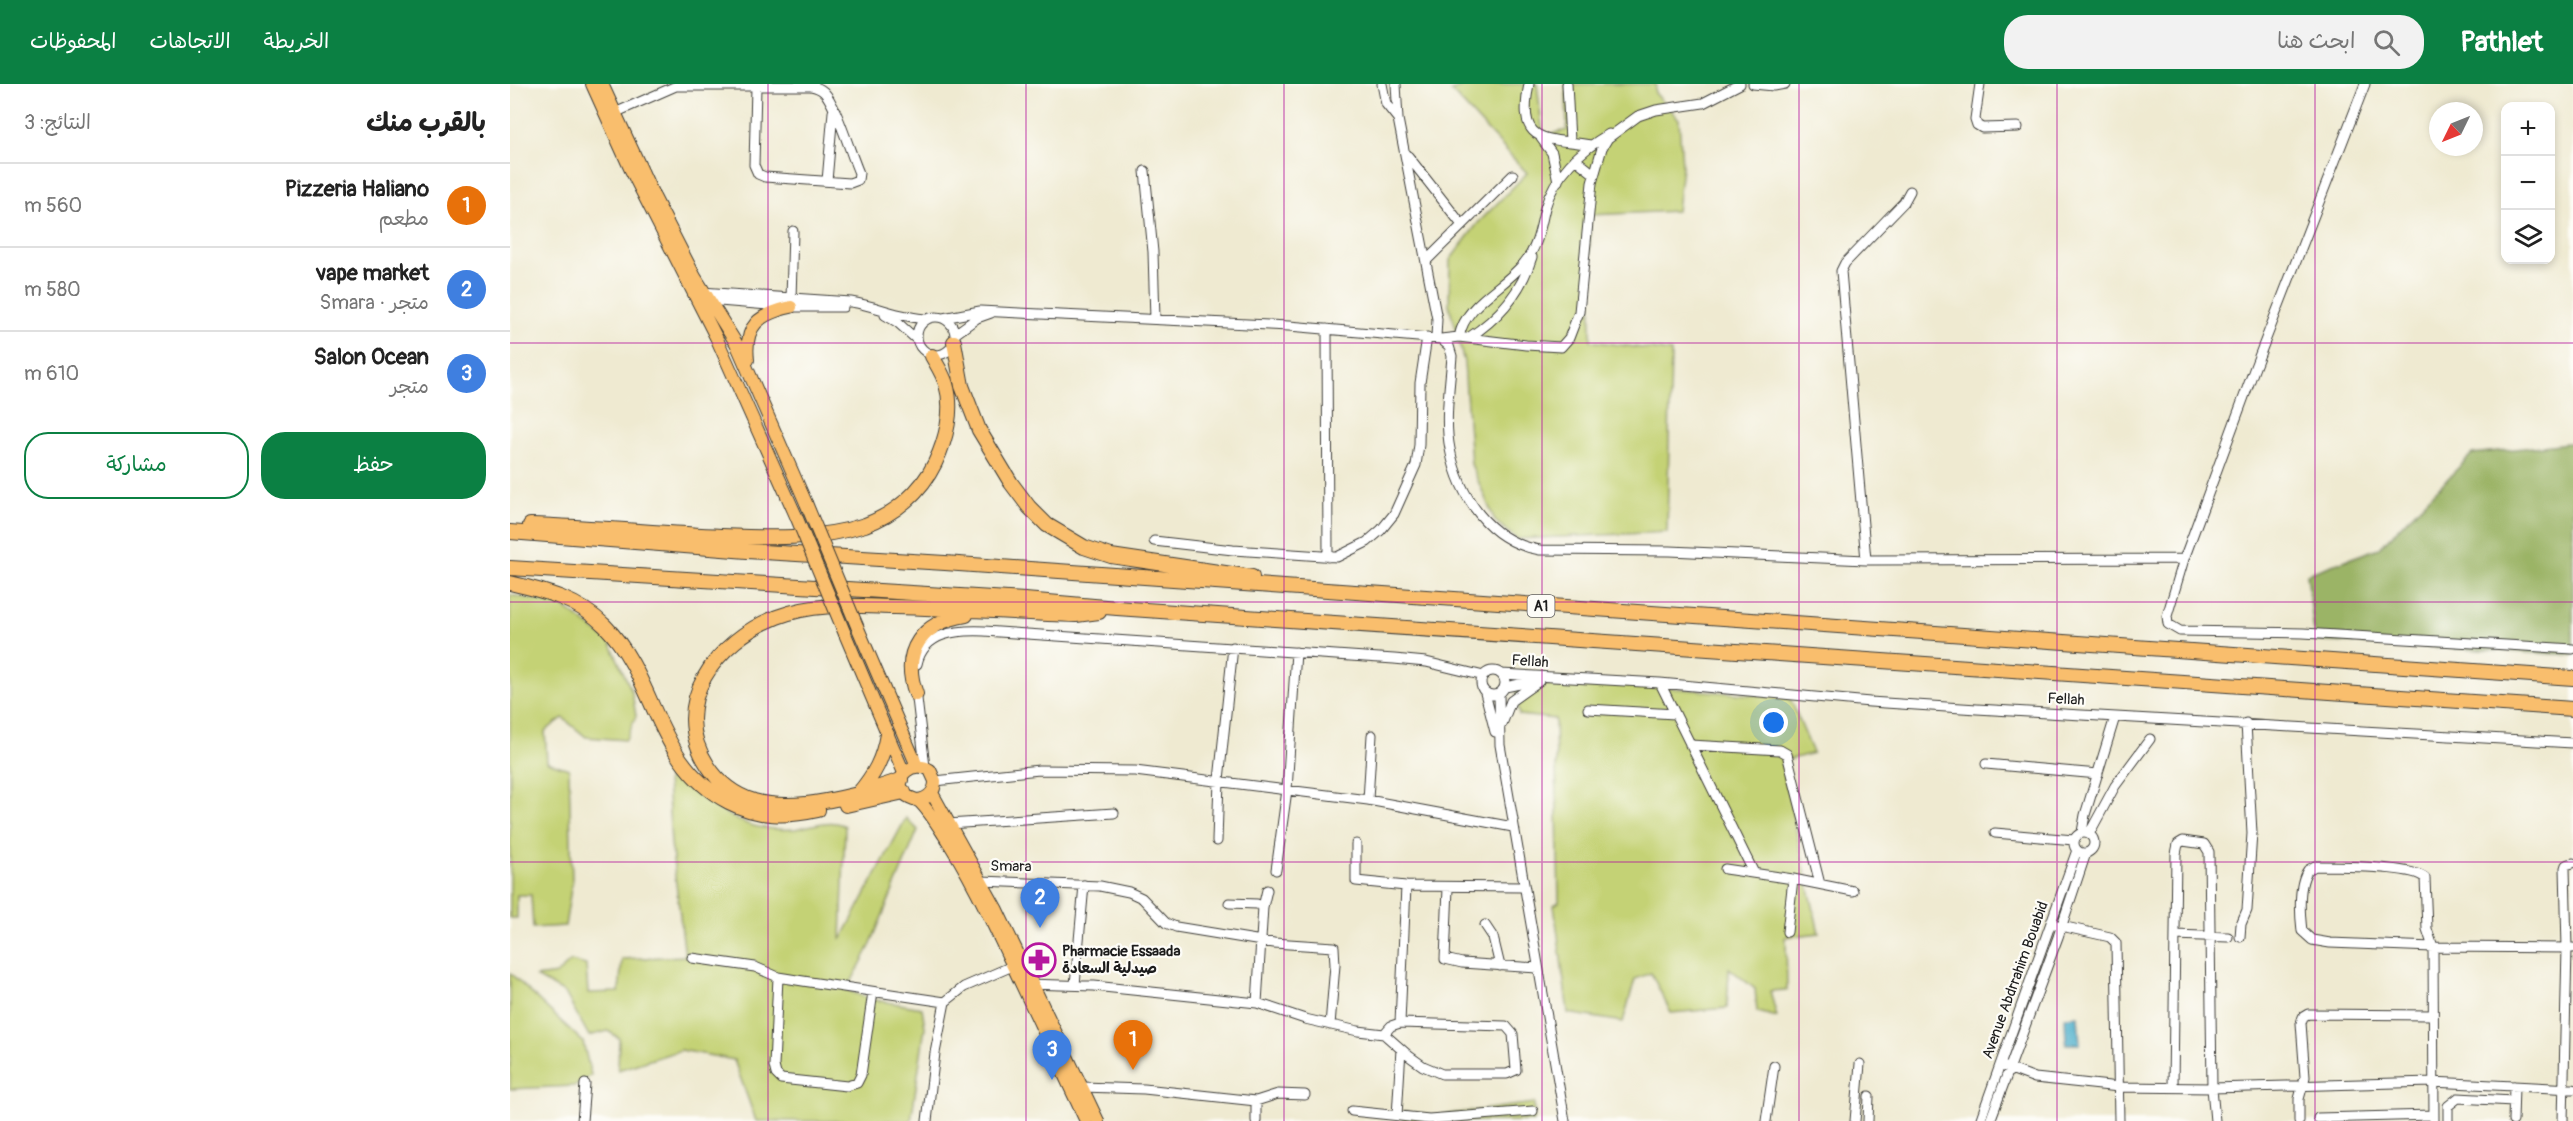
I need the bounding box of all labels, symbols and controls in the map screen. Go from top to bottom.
search box [2004,15,2424,69]
text: Pathlet [2460,25,2543,60]
icon: search [2370,26,2403,59]
text: ابحث هنا [2277,27,2355,55]
text: المحفوظات [30,28,116,55]
text: الاتجاهات [149,28,231,55]
text: الخريطة [264,28,329,55]
north arrow [2429,102,2483,156]
map controls [2501,102,2555,264]
button: + [2501,102,2555,156]
text: بالقرب منك [366,107,486,139]
text: النتائج: 3 [24,110,91,135]
button: − [2501,156,2555,210]
text: Pizzeria Haliano [285,175,429,203]
text: 560 m [24,193,82,218]
text: 1 [463,193,470,218]
text: مطعم [378,206,429,231]
button: layers [2501,210,2555,264]
text: vape market [316,259,429,287]
text: 580 m [24,277,81,302]
text: 2 [461,277,472,302]
text: متجر · Smara [320,290,429,315]
text: Salon Ocean [314,343,429,371]
text: 610 m [24,361,79,386]
text: 3 [461,361,472,386]
text: متجر [390,374,429,399]
button: مشاركة [24,432,249,499]
button: حفظ [261,432,486,499]
road number: A1 [1528,595,1554,617]
street label: Fellah [1511,651,1549,672]
street label: Fellah [2047,689,2085,710]
your location [1759,708,1788,737]
street label: Smara [990,857,1032,876]
pin: 2 [1020,878,1060,928]
street label: Avenue Abdrrahim Bouabid [1978,899,2053,1061]
pharmacy icon: Pharmacie Essaada صيدلية السعادة [1021,942,1057,978]
place label: Pharmacie Essaada صيدلية السعادة [1062,942,1180,978]
pin: 1 [1114,1020,1152,1070]
pin: 3 [1032,1030,1072,1080]

